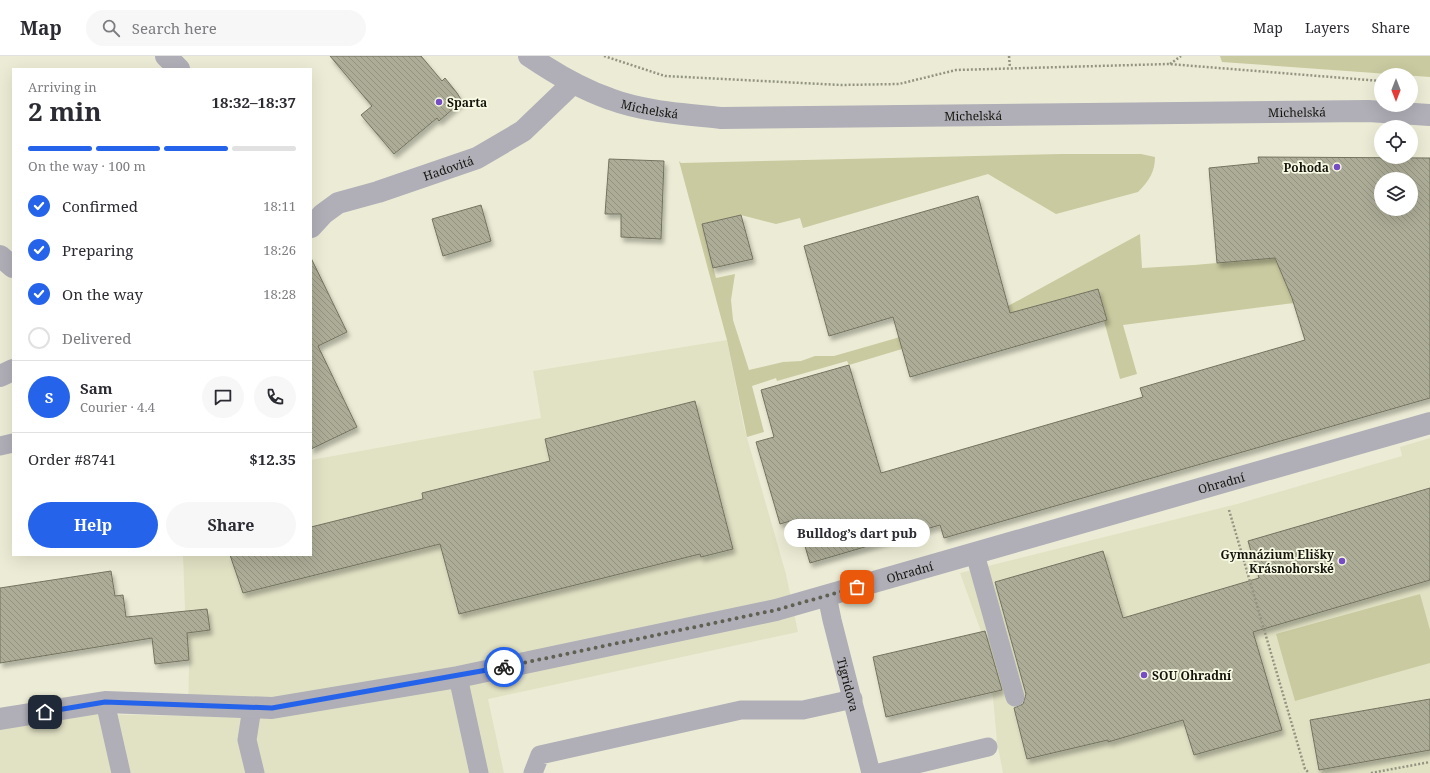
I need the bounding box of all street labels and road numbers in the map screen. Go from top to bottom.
street label: Michelská [619,95,680,122]
street label: Michelská [1268,103,1326,121]
street label: Michelská [944,106,1002,124]
street label: Hadovitá [421,151,476,184]
street label: Ohradní [1196,468,1247,497]
street label: Ohradní [884,557,935,587]
street label: Tigridova [833,656,864,713]

